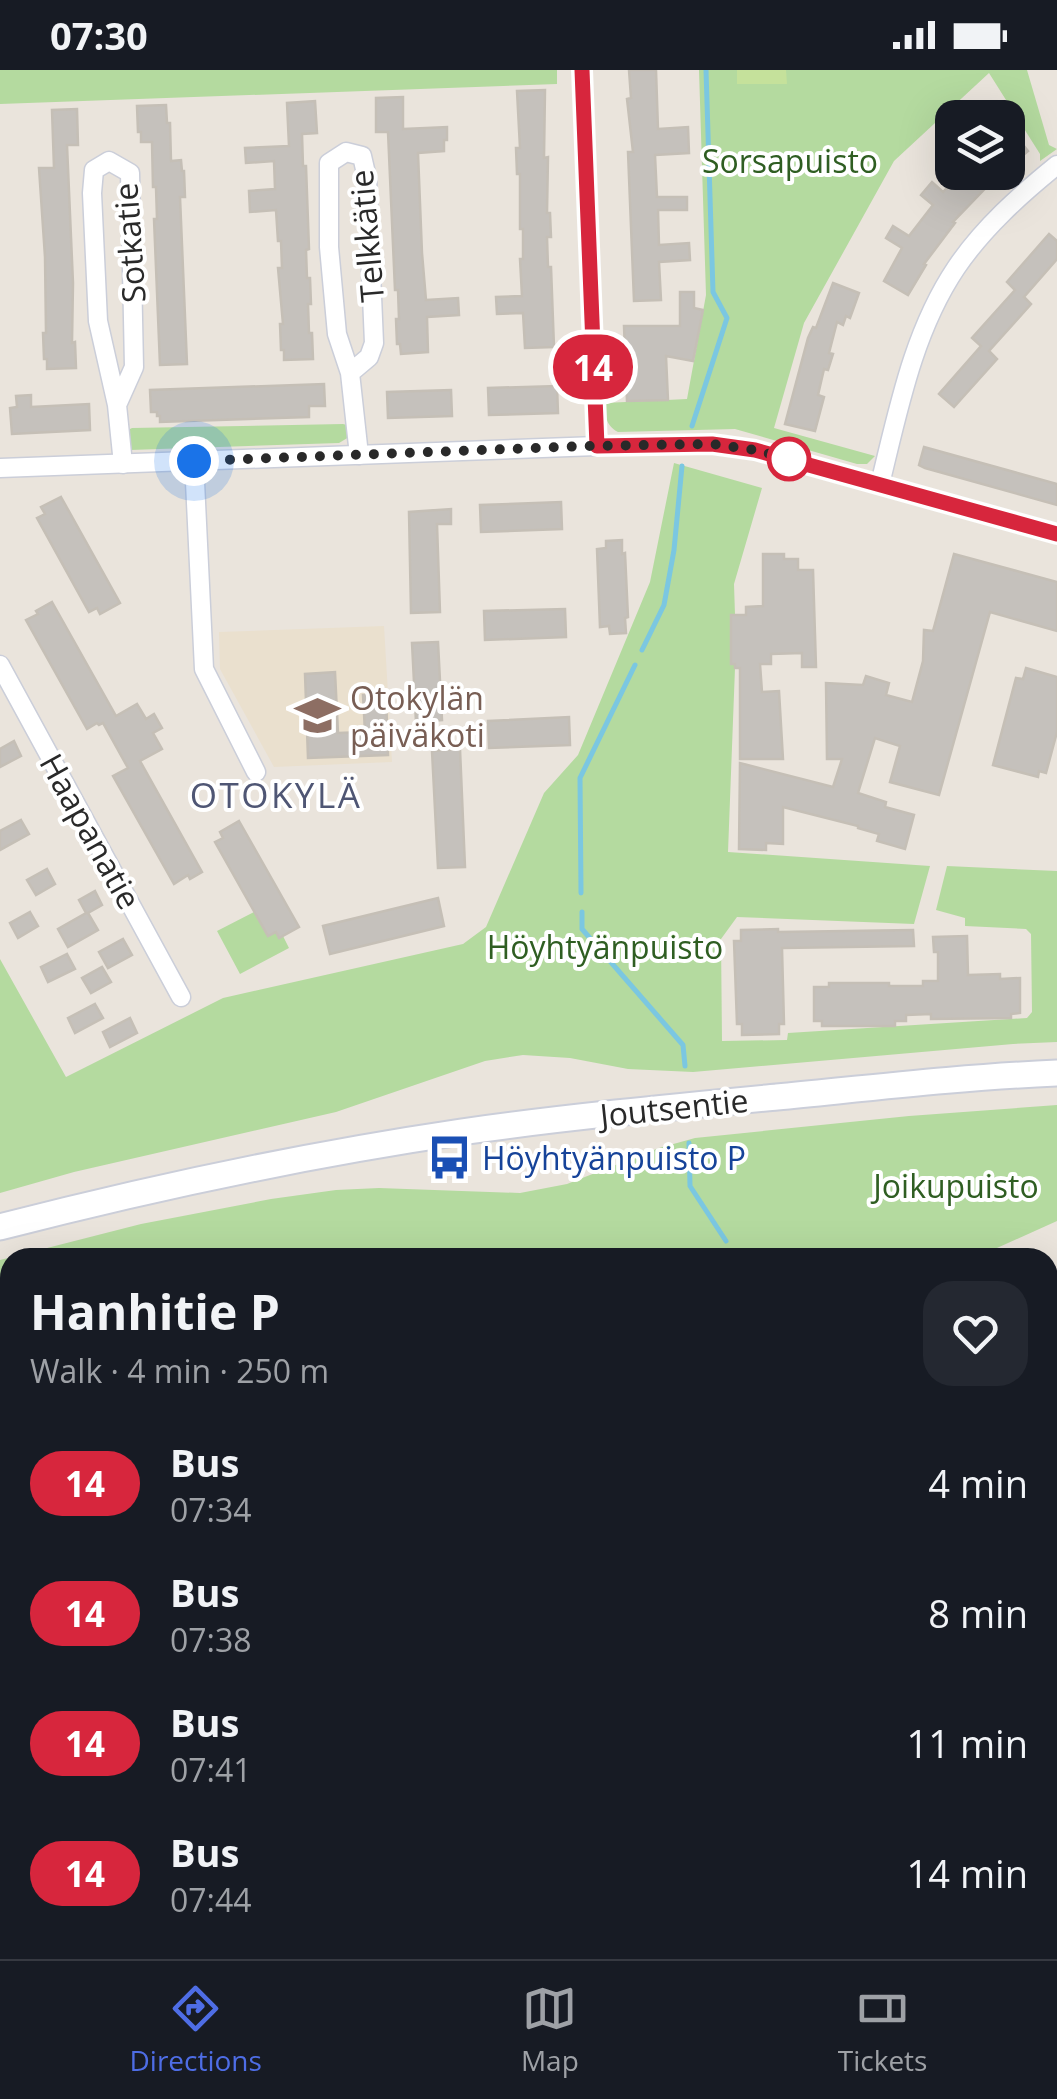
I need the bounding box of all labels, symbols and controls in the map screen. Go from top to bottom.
text: 07:30 [50,9,148,61]
map controls [935,100,1025,190]
button: layers [935,100,1025,190]
park label: Sorsapuisto [702,139,878,182]
street label: Telkkätie [339,168,393,304]
street label: Sotkatie [103,182,155,304]
line badge: 14 [548,334,638,400]
text: 14 [573,344,613,391]
your location [169,436,219,486]
unlabelled marker [768,438,810,480]
place label: Otokylän päiväkoti [350,676,485,756]
school or university icon: Otokylän päiväkoti [293,691,341,739]
street label: Haapanatie [31,746,151,916]
district label: OTOKYLÄ [190,771,362,818]
park label: Höyhtyänpuisto [487,925,723,968]
street label: Joutsentie [595,1078,750,1136]
bus stop icon: Höyhtyänpuisto P [425,1133,473,1181]
place label: Höyhtyänpuisto P [482,1136,746,1179]
park label: Joikupuisto [870,1164,1039,1207]
text: Hanhitie P [30,1279,280,1344]
button: heart [923,1281,1028,1386]
text: Walk · 4 min · 250 m [30,1349,329,1392]
text: Bus [170,1436,239,1488]
text: 4 min [928,1457,1028,1509]
text: 14 [65,1460,105,1507]
text: 07:34 [170,1488,252,1531]
text: Bus [170,1566,239,1618]
text: 8 min [928,1587,1028,1639]
text: 14 [65,1590,105,1637]
text: 07:38 [170,1618,252,1661]
text: Bus [170,1696,239,1748]
text: 11 min [907,1717,1028,1769]
text: 14 [65,1720,105,1767]
text: 07:41 [170,1748,252,1791]
text: Bus [170,1826,239,1878]
text: 14 min [907,1847,1028,1899]
text: 14 [65,1850,105,1897]
text: 07:44 [170,1878,252,1921]
tab: Directions [130,1981,262,2079]
tab: Map [521,1981,579,2079]
tab: Tickets [838,1981,927,2079]

